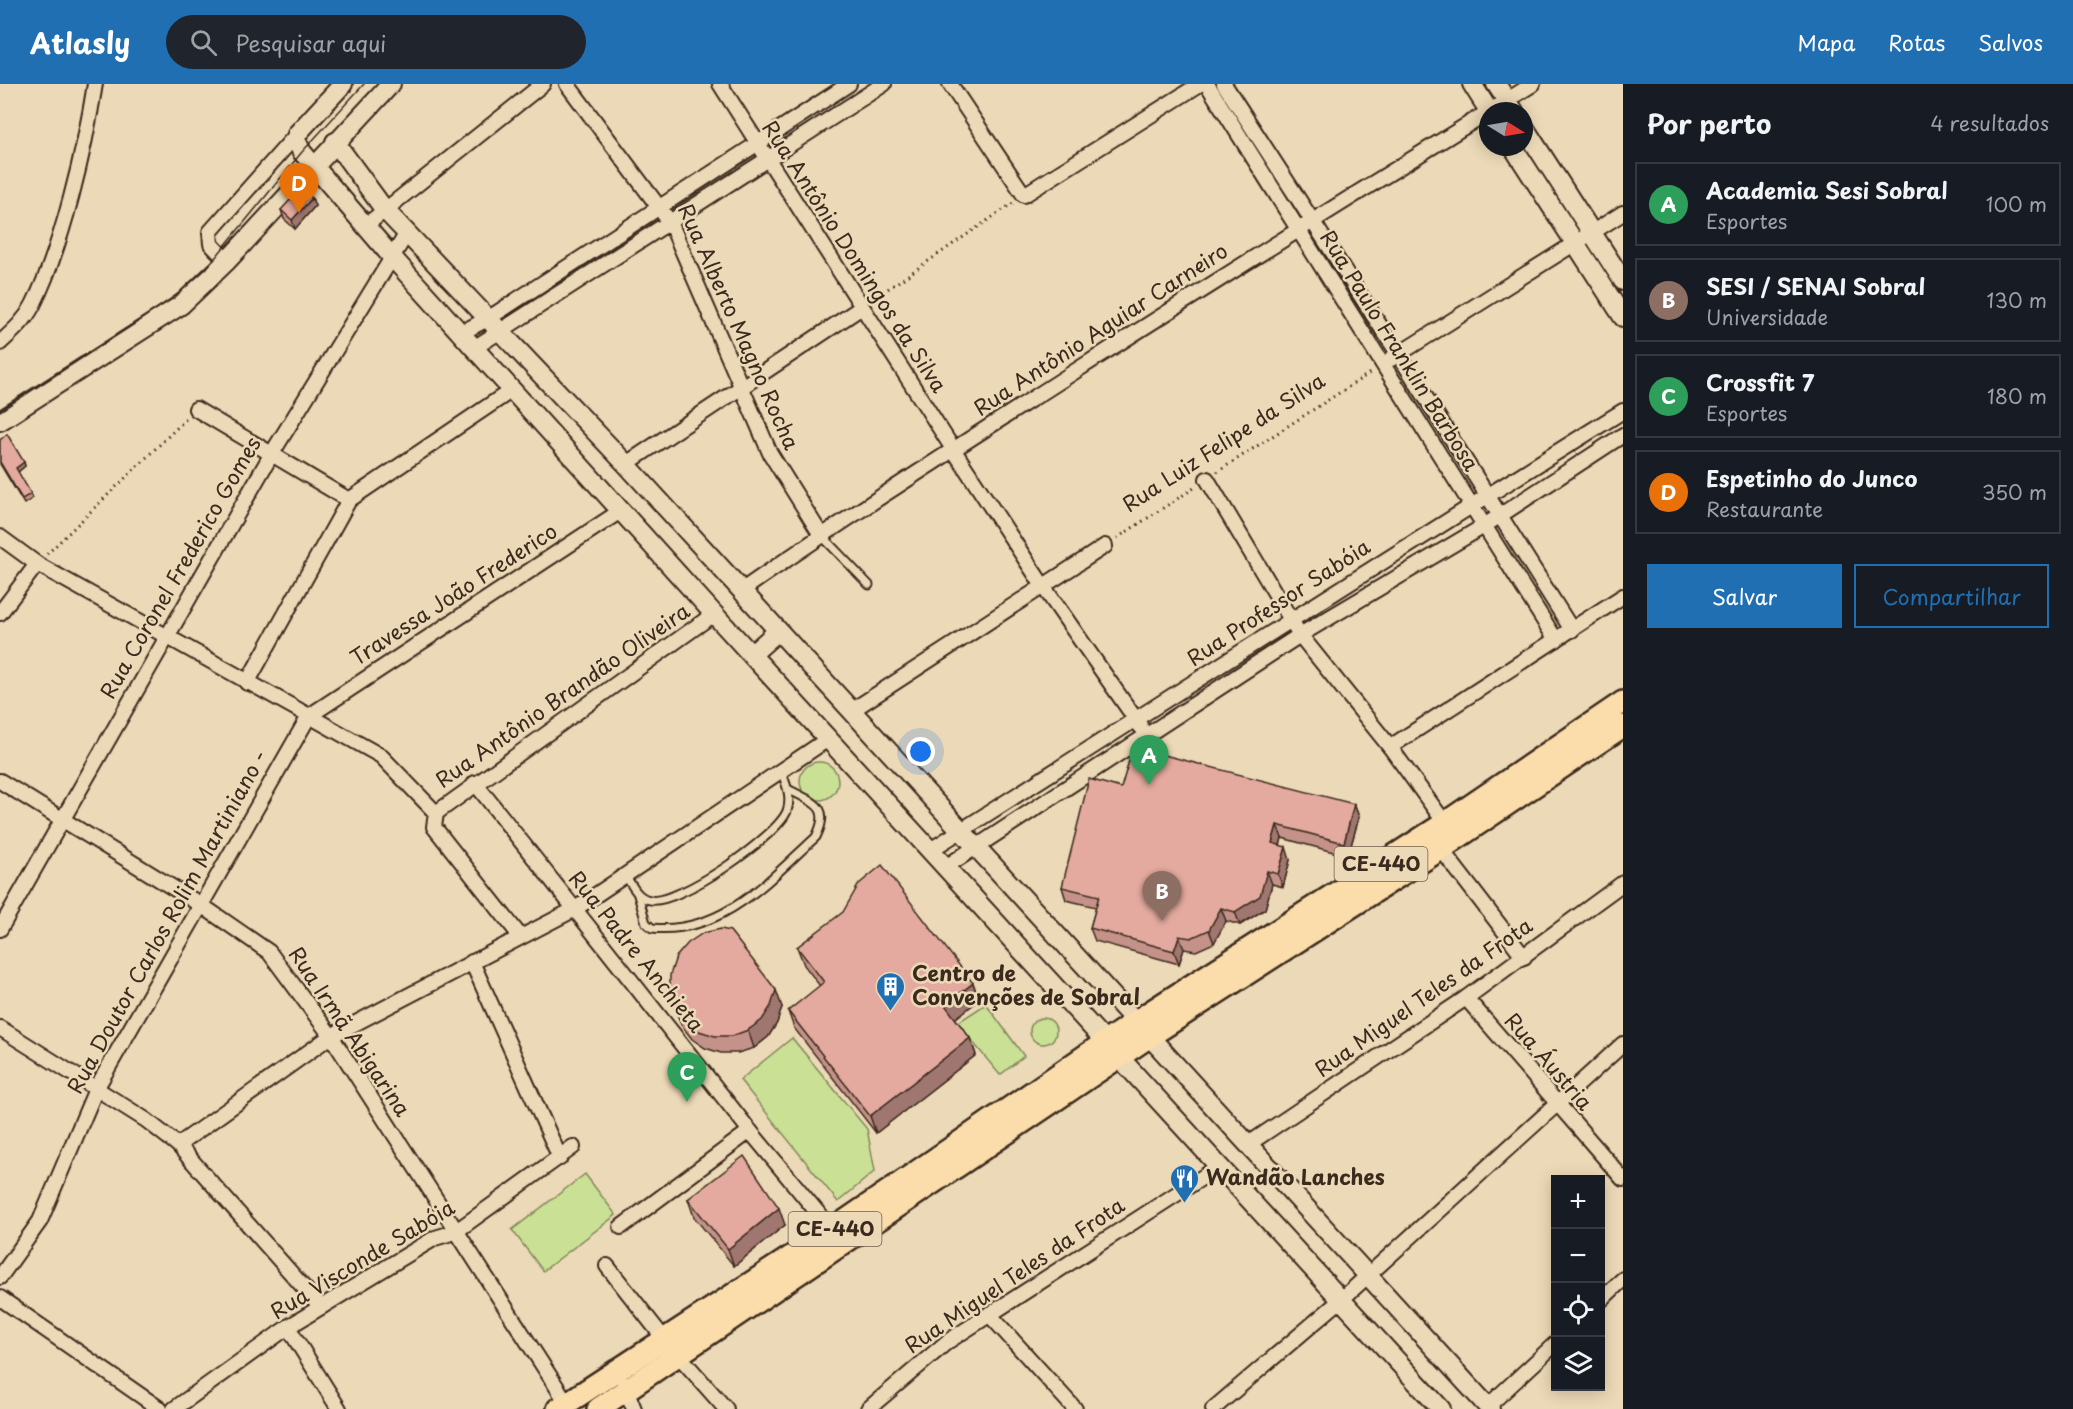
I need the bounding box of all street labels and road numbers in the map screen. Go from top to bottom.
street label: Rua Antônio Domingos da Silva [755,114,956,398]
street label: Rua Alberto Magno Rocha [671,198,809,454]
street label: Rua Paulo Franklin Barbosa [1313,223,1488,477]
street label: Rua Antônio Aguiar Carneiro [967,234,1233,423]
street label: Rua Luiz Felipe da Silva [1115,364,1331,519]
street label: Rua Coronel Frederico Gomes [91,430,268,704]
street label: Travessa João Frederico [343,514,563,672]
street label: Rua Professor Sabóia [1180,530,1376,673]
street label: Rua Antônio Brandão Oliveira [428,594,696,795]
street label: Rua Doutor Carlos Rolim Martiniano - [58,743,275,1099]
road number: CE-440 [1334,847,1428,881]
street label: Rua Padre Anchieta [562,863,713,1039]
street label: Rua Miguel Teles da Frota [1307,909,1538,1084]
street label: Rua Irmã Abigarina [282,940,420,1123]
street label: Rua Áustria [1498,1005,1602,1117]
street label: Rua Miguel Teles da Frota [897,1189,1130,1360]
street label: Rua Visconde Sabóia [264,1190,460,1326]
road number: CE-440 [788,1212,882,1246]

